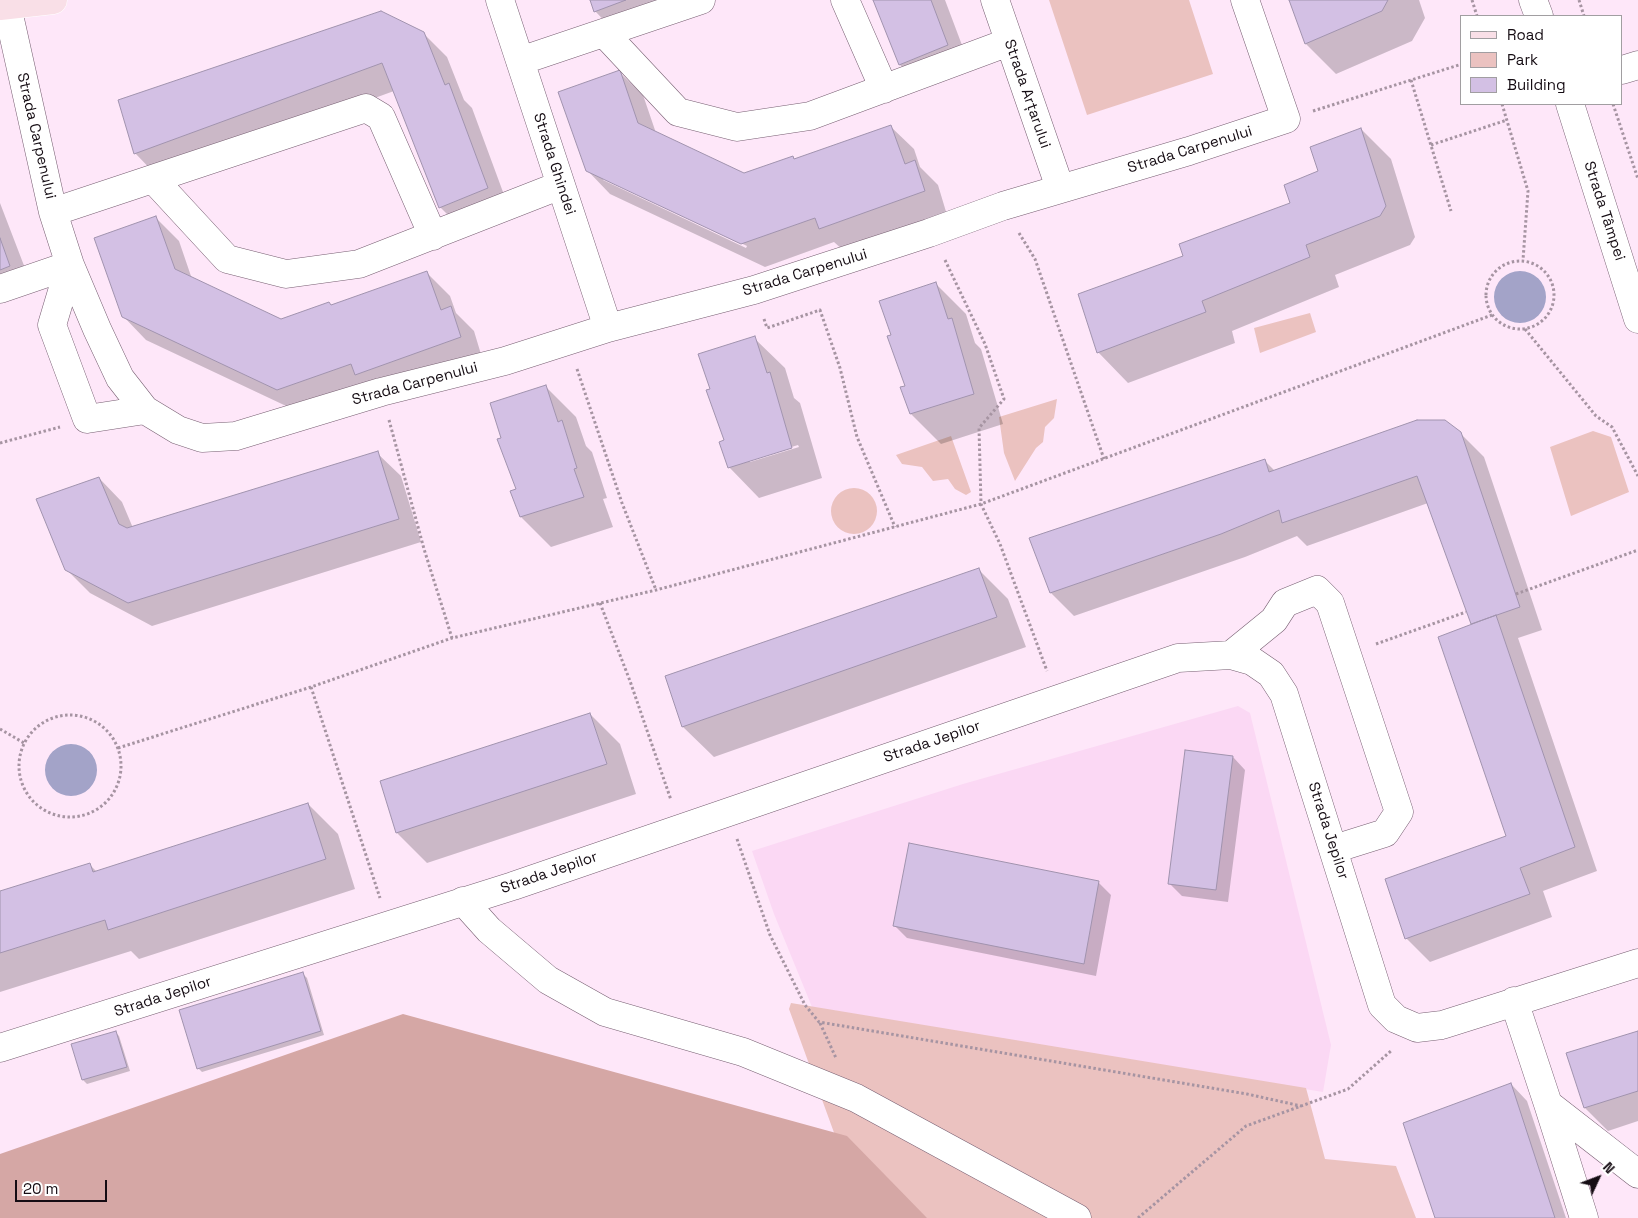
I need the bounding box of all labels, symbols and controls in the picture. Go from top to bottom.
legend [1460,15,1623,105]
text: Road [1507,25,1544,44]
street label: Strada Arțarului [1000,37,1054,151]
text: Park [1507,50,1538,69]
street label: Strada Carpenului [13,71,59,201]
text: Building [1507,75,1566,94]
street label: Strada Ghindei [529,111,579,217]
street label: Strada Carpenului [1126,122,1254,178]
street label: Strada Tâmpei [1579,159,1629,263]
street label: Strada Carpenului [741,245,869,301]
street label: Strada Carpenului [350,359,480,409]
street label: Strada Jepilor [881,717,983,767]
street label: Strada Jepilor [1304,780,1352,882]
street label: Strada Jepilor [498,848,600,898]
street label: Strada Jepilor [112,973,214,1021]
north arrow [1573,1153,1623,1203]
text: N [1599,1158,1619,1177]
scale bar [18,1170,110,1202]
text: 20 m [23,1179,58,1198]

